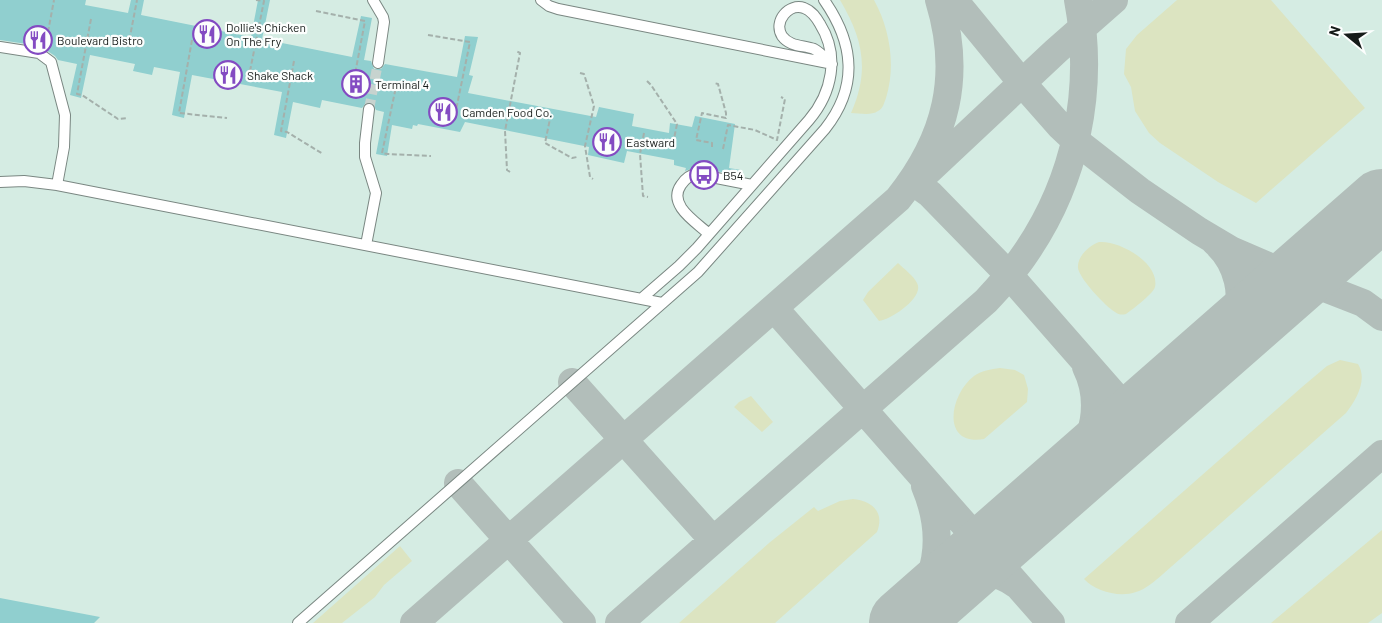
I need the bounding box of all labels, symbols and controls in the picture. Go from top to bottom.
north arrow [1322,10,1372,60]
restaurant icon: Dollie's Chicken On The Fry [192,19,222,49]
place label: Dollie's Chicken On The Fry [226,20,306,48]
text: N [1325,24,1344,38]
restaurant icon: Boulevard Bistro [23,25,53,55]
place label: Boulevard Bistro [57,33,143,47]
restaurant icon: Shake Shack [213,60,243,90]
place label: Shake Shack [247,68,313,82]
building icon: Terminal 4 [341,69,371,99]
place label: Terminal 4 [375,77,429,91]
restaurant icon: Camden Food Co. [428,97,458,127]
place label: Camden Food Co. [462,105,552,119]
restaurant icon: Eastward [592,127,622,157]
place label: Eastward [626,135,675,149]
bus stop icon: B54 [689,160,719,190]
place label: B54 [723,168,743,182]

